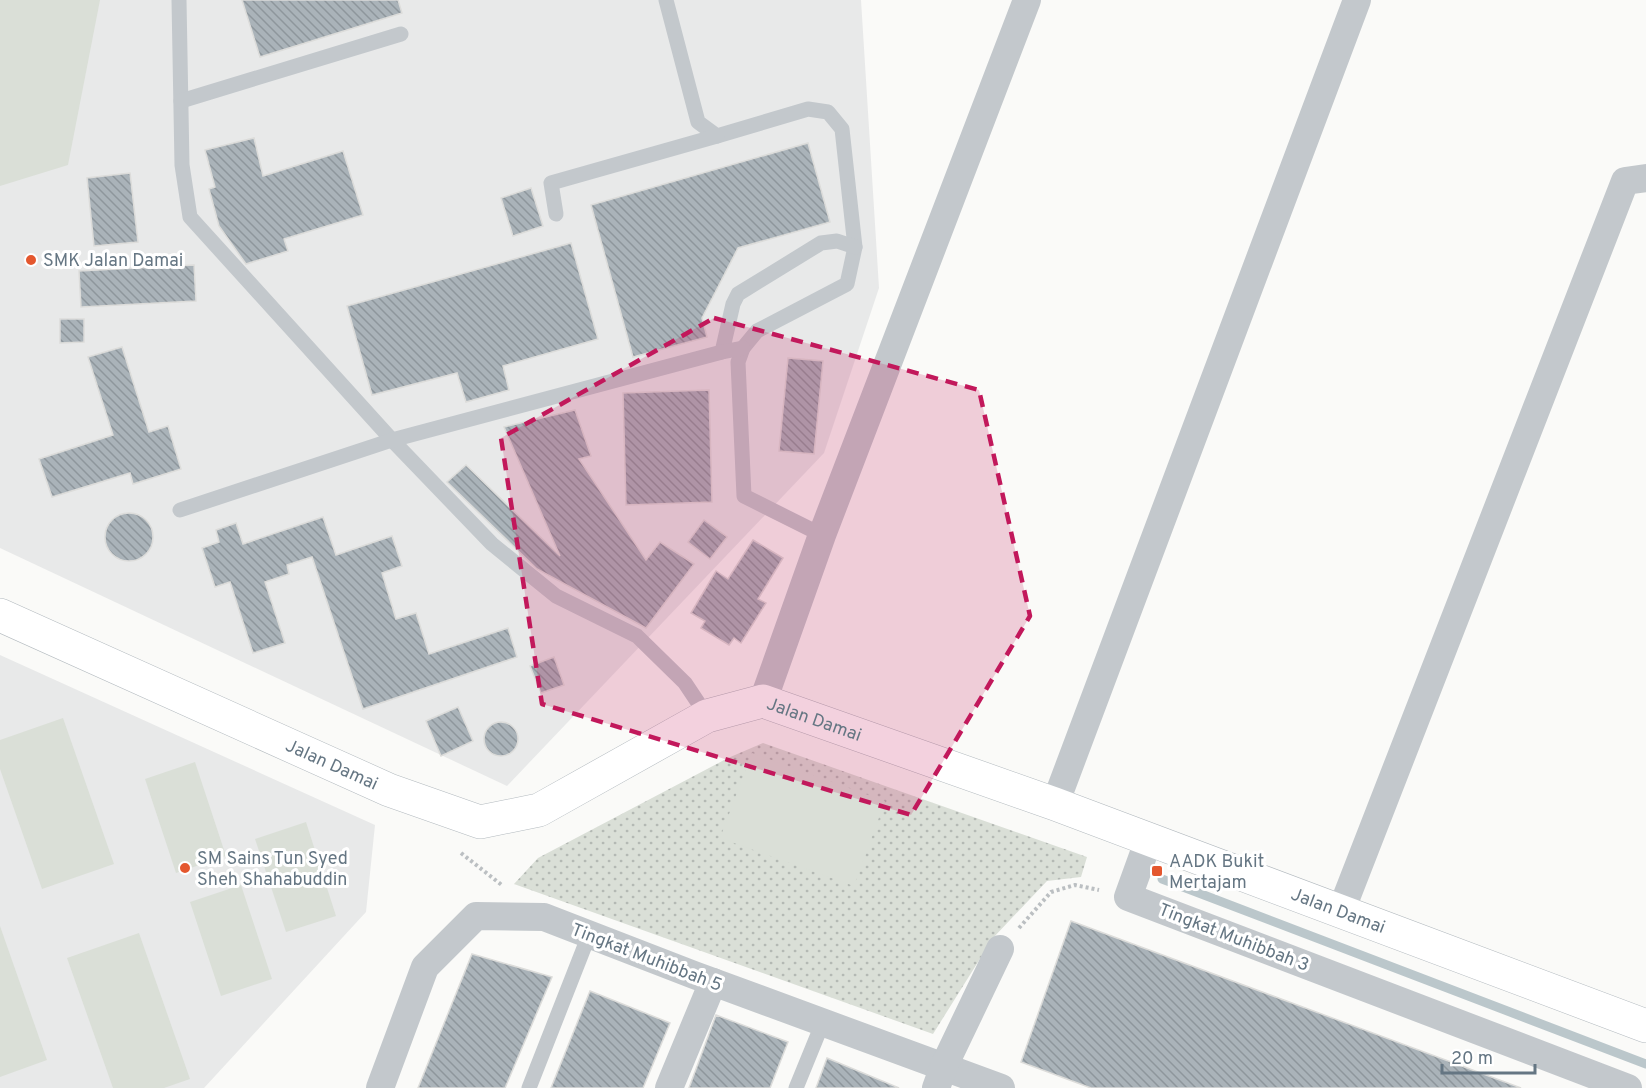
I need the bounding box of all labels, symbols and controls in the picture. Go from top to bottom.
place label: SMK Jalan Damai [43,250,183,273]
marker: SMK Jalan Damai [24,253,38,267]
street label: Jalan Damai [763,693,864,748]
street label: Jalan Damai [281,735,381,797]
place label: SM Sains Tun Syed Sheh Shahabuddin [197,848,348,892]
place label: AADK Bukit Mertajam [1169,851,1264,895]
marker: SM Sains Tun Syed Sheh Shahabuddin [178,861,192,875]
marker: AADK Bukit Mertajam [1150,864,1164,878]
street label: Jalan Damai [1287,884,1388,940]
street label: Tingkat Muhibbah 3 [1155,899,1312,978]
street label: Tingkat Muhibbah 5 [568,919,725,998]
scale bar [1442,1037,1535,1075]
text: 20 m [1451,1048,1493,1071]

